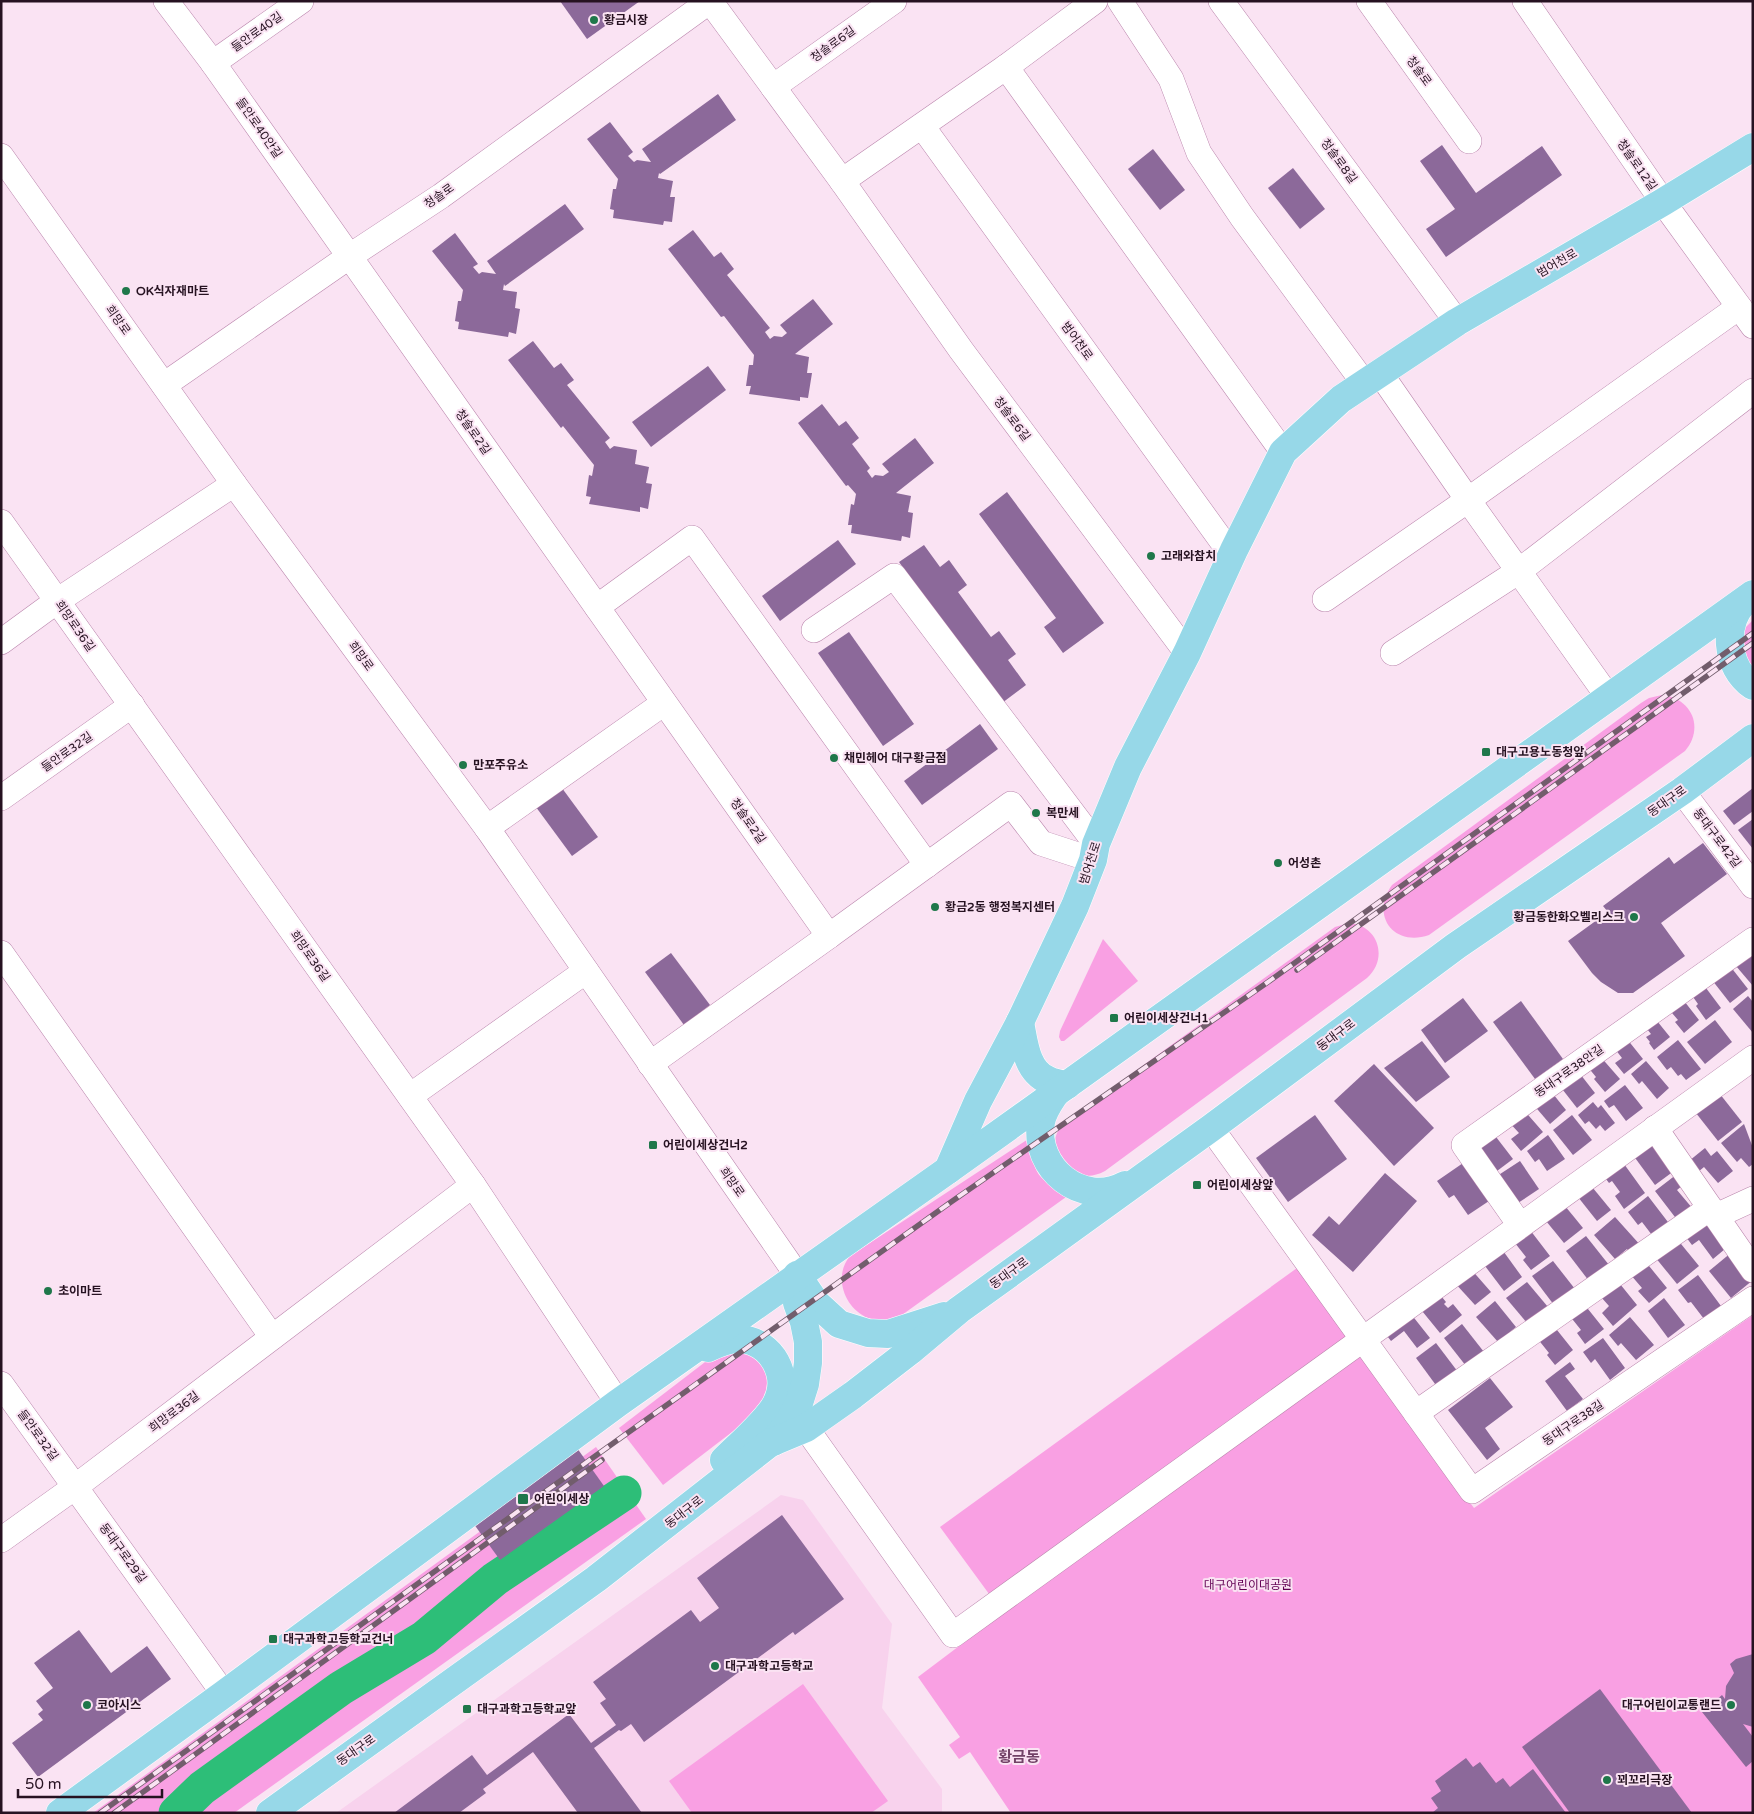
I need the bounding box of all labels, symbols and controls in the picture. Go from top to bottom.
street label: 들안로40길 [229,9,285,55]
place label: 황금시장 [604,13,648,27]
marker: 황금시장 [588,14,600,26]
street label: 청솔로6길 [808,23,858,65]
street label: 청솔로 [1404,53,1434,89]
street label: 들안로40안길 [233,95,285,161]
street label: 청솔로8길 [1318,136,1360,186]
street label: 청솔로12길 [1614,137,1660,193]
street label: 청솔로 [421,181,457,211]
street label: 범어천로 [1534,246,1580,280]
place label: OK식자재마트 [136,284,209,298]
marker: OK식자재마트 [120,285,132,297]
street label: 희망로 [103,302,133,338]
street label: 범어천로 [1058,319,1096,363]
street label: 청솔로6길 [991,394,1033,444]
street label: 청솔로2길 [452,407,494,457]
place label: 고래와참치 [1161,549,1216,563]
marker: 고래와참치 [1145,550,1157,562]
street label: 희망로36길 [52,598,98,654]
street label: 희망로 [346,638,376,674]
street label: 들안로32길 [39,729,95,775]
place label: 대구고용노동청앞 [1496,745,1584,759]
marker: 대구고용노동청앞 [1480,746,1492,758]
place label: 채민헤어 대구황금점 [844,751,946,765]
marker: 채민헤어 대구황금점 [828,752,840,764]
place label: 만포주유소 [473,758,528,772]
marker: 만포주유소 [457,759,469,771]
street label: 동대구로 [1645,783,1689,819]
street label: 청솔로2길 [727,796,769,846]
place label: 복만세 [1046,806,1079,820]
street label: 동대구로42길 [1690,806,1744,870]
marker: 복만세 [1030,807,1042,819]
street label: 범어천로 [1077,840,1103,886]
place label: 어성촌 [1288,856,1321,870]
marker: 어성촌 [1272,857,1284,869]
place label: 황금2동 행정복지센터 [945,900,1055,914]
marker: 황금2동 행정복지센터 [929,901,941,913]
place label: 황금동한화오벨리스크 [1514,910,1624,924]
marker: 황금동한화오벨리스크 [1628,911,1640,923]
street label: 희망로36길 [287,928,333,984]
place label: 어린이세상건너1 [1124,1011,1209,1025]
marker: 어린이세상건너1 [1108,1012,1120,1024]
street label: 동대구로 [1314,1016,1358,1054]
street label: 동대구로38안길 [1532,1042,1606,1100]
place label: 어린이세상건너2 [663,1138,748,1152]
marker: 어린이세상건너2 [647,1139,659,1151]
street label: 희망로 [717,1164,747,1200]
place label: 어린이세상앞 [1207,1178,1273,1192]
marker: 어린이세상앞 [1191,1179,1203,1191]
street label: 동대구로 [987,1254,1031,1292]
place label: 초이마트 [58,1284,102,1298]
marker: 초이마트 [42,1285,54,1297]
street label: 희망로36길 [146,1389,202,1435]
street label: 동대구로38길 [1540,1398,1606,1448]
street label: 들안로32길 [15,1407,61,1463]
marker: 어린이세상 [516,1492,530,1506]
place label: 어린이세상 [534,1492,589,1506]
street label: 동대구로 [662,1493,706,1531]
street label: 동대구로29길 [97,1520,149,1586]
park label: 대구어린이대공원 [1204,1578,1292,1592]
place label: 대구과학고등학교건너 [283,1632,393,1646]
marker: 대구과학고등학교건너 [267,1633,279,1645]
place label: 대구과학고등학교 [725,1659,813,1673]
marker: 대구과학고등학교 [709,1660,721,1672]
place label: 코아시스 [97,1698,141,1712]
place label: 대구어린이교통랜드 [1622,1698,1721,1712]
marker: 코아시스 [81,1699,93,1711]
marker: 대구어린이교통랜드 [1725,1699,1737,1711]
place label: 대구과학고등학교앞 [477,1702,576,1716]
marker: 대구과학고등학교앞 [461,1703,473,1715]
street label: 동대구로 [334,1732,378,1768]
district label: 황금동 [998,1748,1040,1766]
scale bar [18,1766,161,1798]
place label: 꾀꼬리극장 [1617,1773,1672,1787]
marker: 꾀꼬리극장 [1601,1774,1613,1786]
text: 50 m [25,1775,62,1793]

